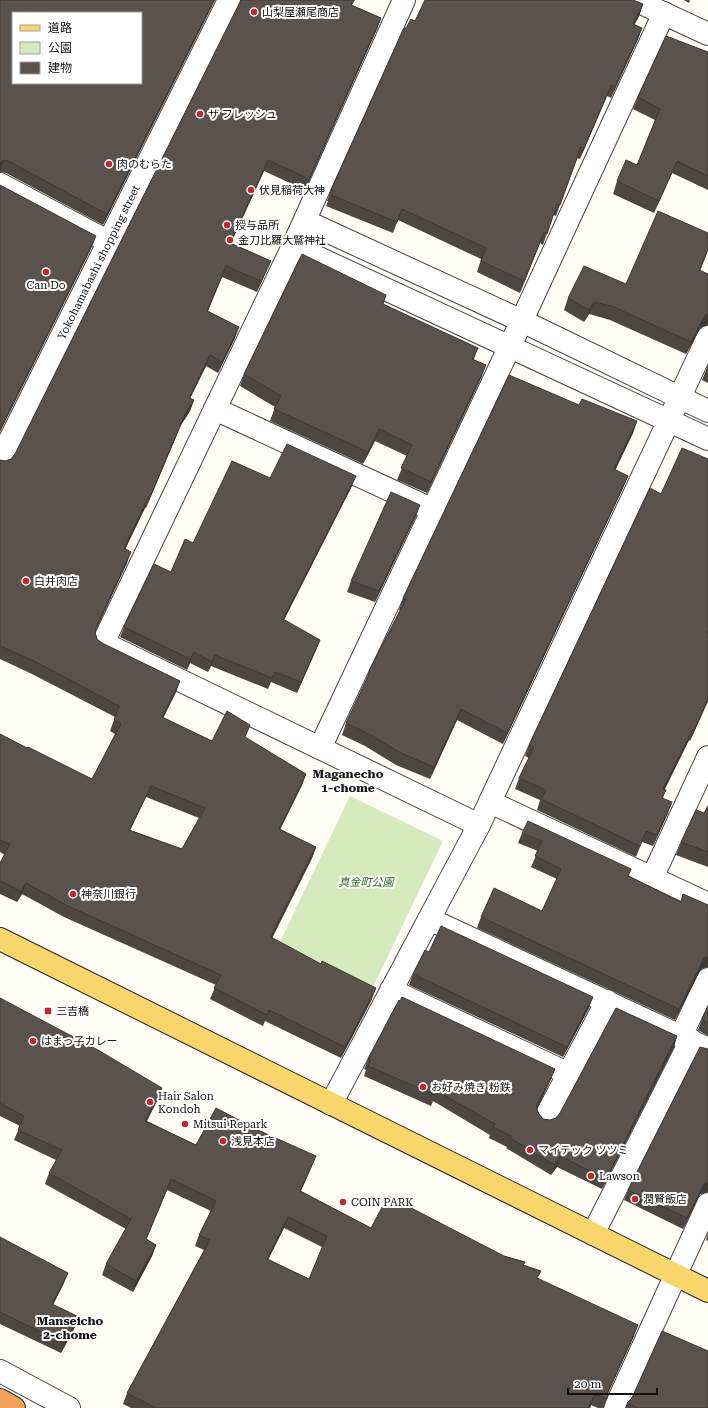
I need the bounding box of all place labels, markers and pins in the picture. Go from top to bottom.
place label: 山梨屋瀬尾商店 [262,6,339,19]
marker: 山梨屋瀬尾商店 [249,7,259,17]
place label: ザ フレッシュ [208,108,277,121]
marker: ザ フレッシュ [195,109,205,119]
place label: 肉のむらた [117,158,172,171]
marker: 肉のむらた [104,159,114,169]
place label: 伏見稲荷大神 [259,184,325,197]
marker: 伏見稲荷大神 [246,185,256,195]
place label: 授与品所 [235,219,280,232]
marker: 授与品所 [222,220,232,230]
place label: 金刀比羅大鷲神社 [238,234,326,247]
marker: 金刀比羅大鷲神社 [225,235,235,245]
marker: Can Do [41,267,51,277]
place label: Can Do [26,279,66,292]
place label: 白井肉店 [34,575,78,588]
marker: 白井肉店 [21,576,31,586]
place label: 神奈川銀行 [81,888,136,901]
marker: 神奈川銀行 [68,889,78,899]
place label: 三吉橋 [56,1005,89,1018]
marker: 三吉橋 [43,1006,53,1016]
place label: はまっ子カレー [41,1035,118,1048]
marker: はまっ子カレー [28,1036,38,1046]
place label: お好み焼き 粉鉄 [431,1081,511,1094]
marker: お好み焼き 粉鉄 [418,1082,428,1092]
place label: Hair Salon Kondoh [158,1090,214,1116]
marker: Hair Salon Kondoh [145,1097,155,1107]
place label: Mitsui Repark [193,1118,268,1131]
marker: Mitsui Repark [180,1119,190,1129]
place label: 浅見本店 [231,1135,275,1148]
marker: 浅見本店 [218,1136,228,1146]
place label: マイテック ツツミ [538,1144,629,1157]
marker: マイテック ツツミ [525,1145,535,1155]
place label: Lawson [599,1170,640,1183]
marker: Lawson [586,1171,596,1181]
place label: 潤賢飯店 [643,1193,687,1206]
marker: 潤賢飯店 [630,1194,640,1204]
place label: COIN PARK [351,1196,413,1209]
marker: COIN PARK [338,1197,348,1207]

